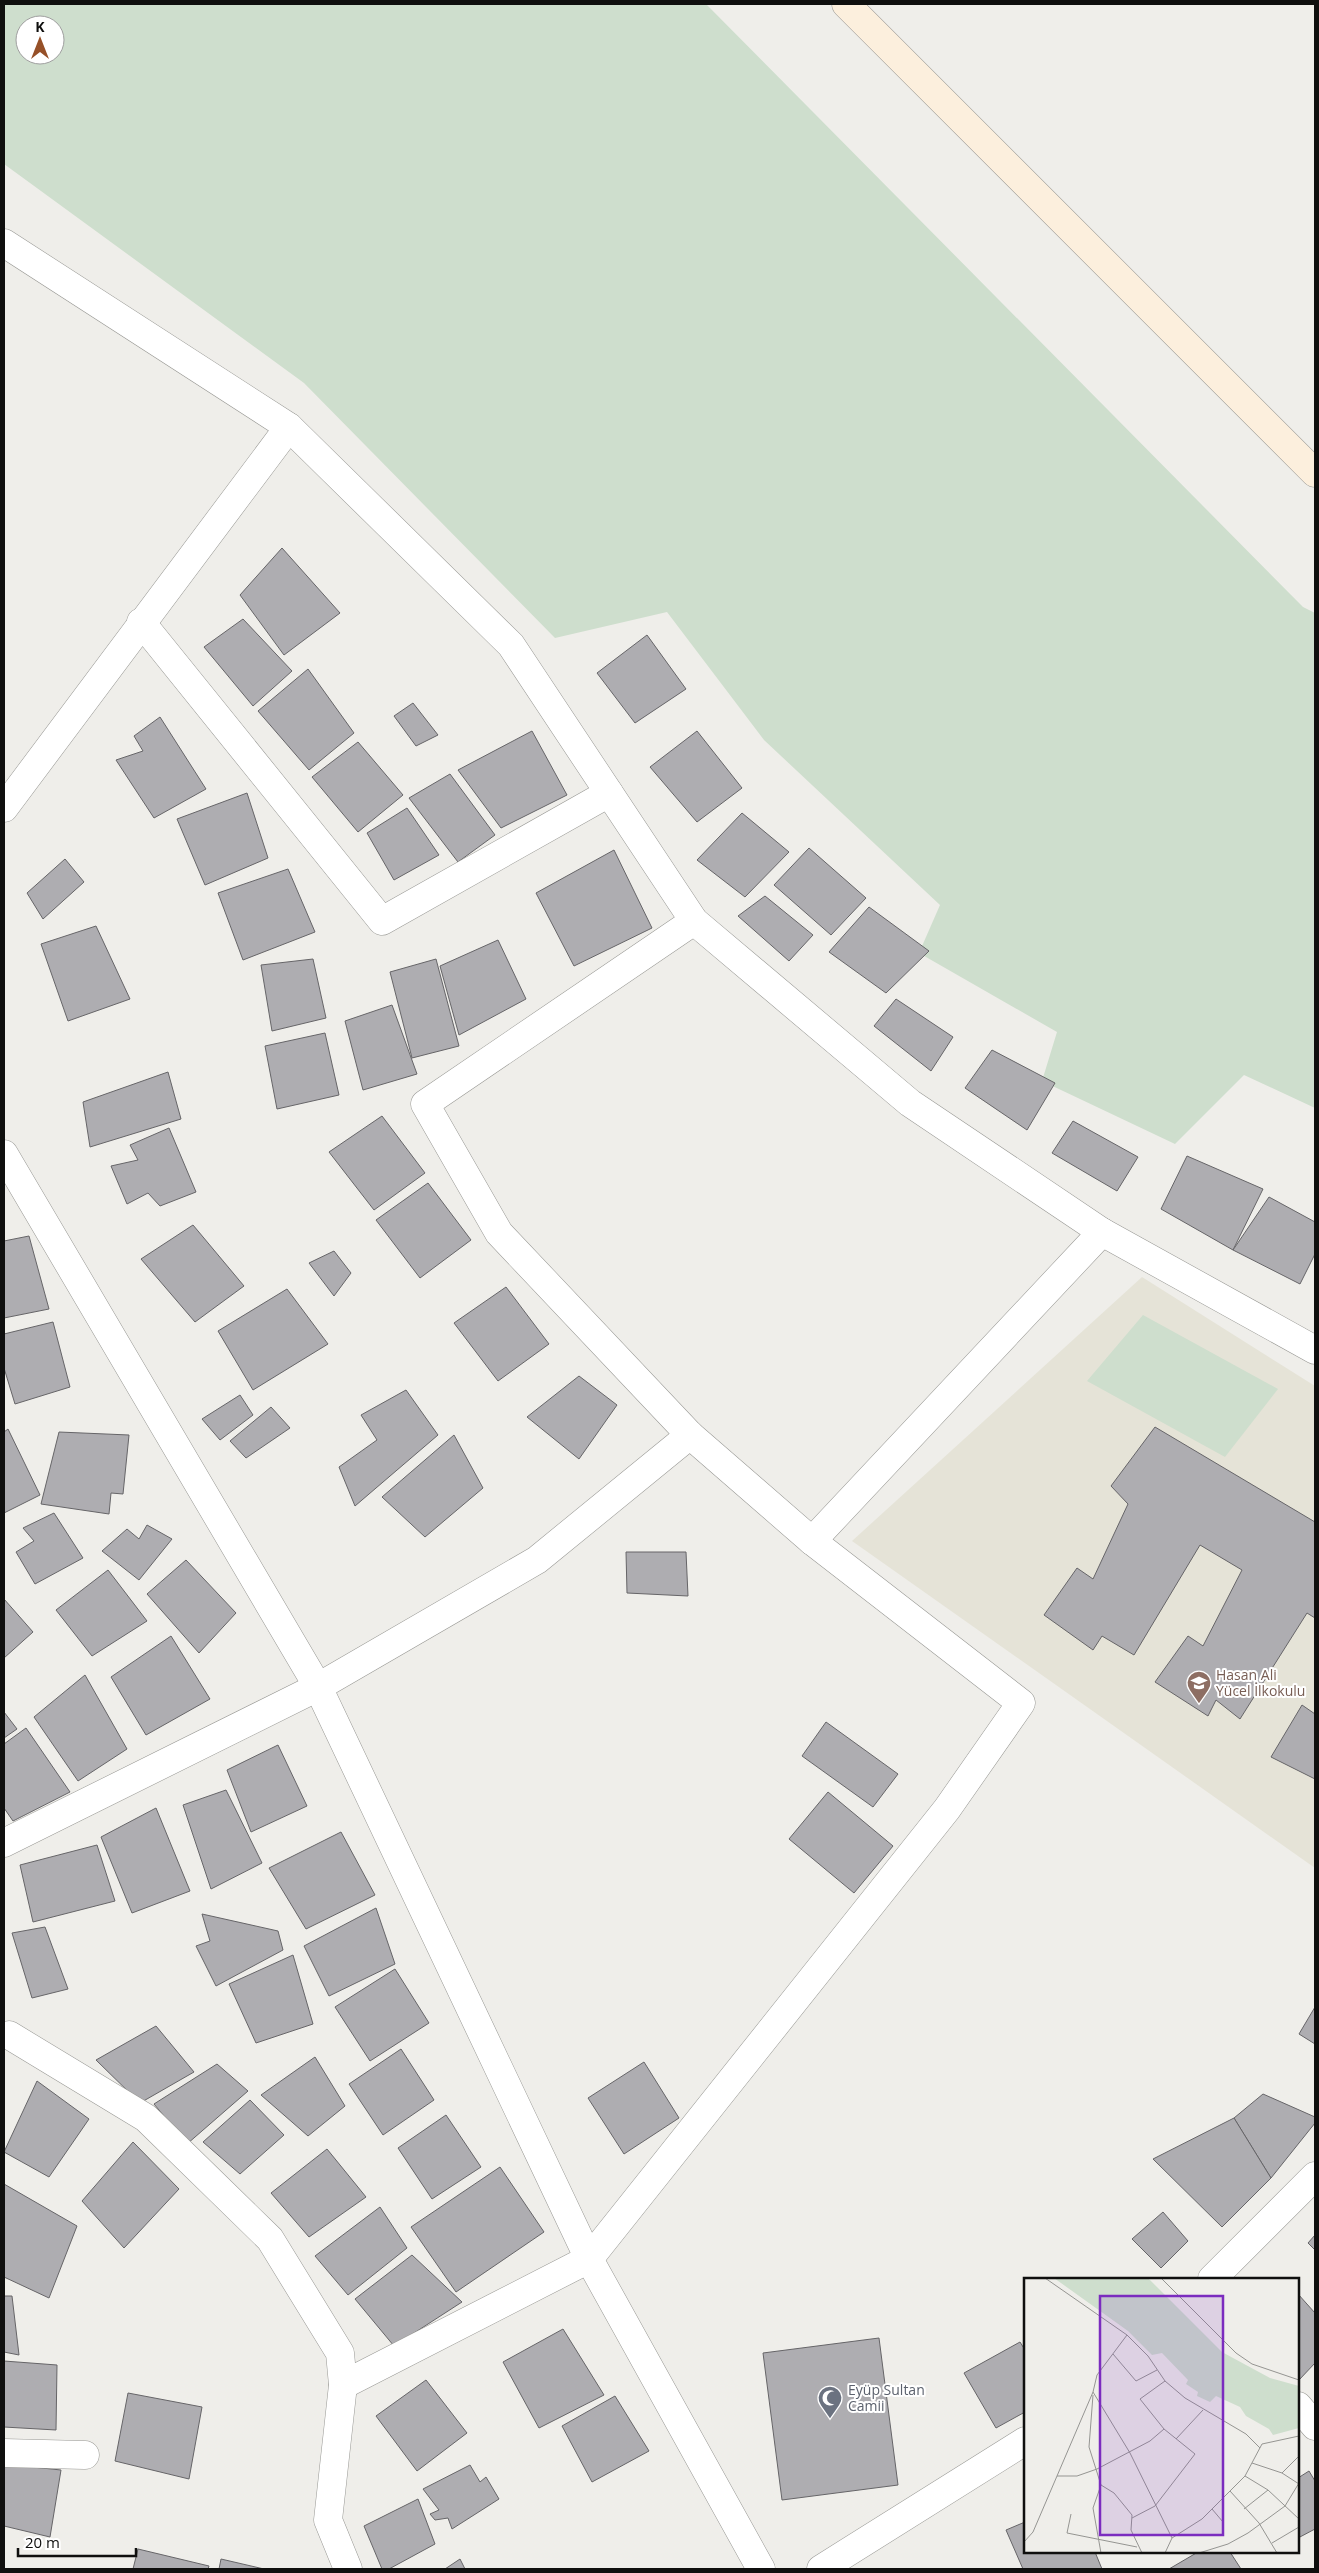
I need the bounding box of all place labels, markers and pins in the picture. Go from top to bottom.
place label: Hasan Ali Yücel İlkokulu [1216,1665,1305,1700]
school or university icon: Hasan Ali Yücel İlkokulu [1186,1670,1212,1704]
place label: Eyüp Sultan Camii [848,2380,925,2415]
mosque icon: Eyüp Sultan Camii [817,2385,843,2419]

